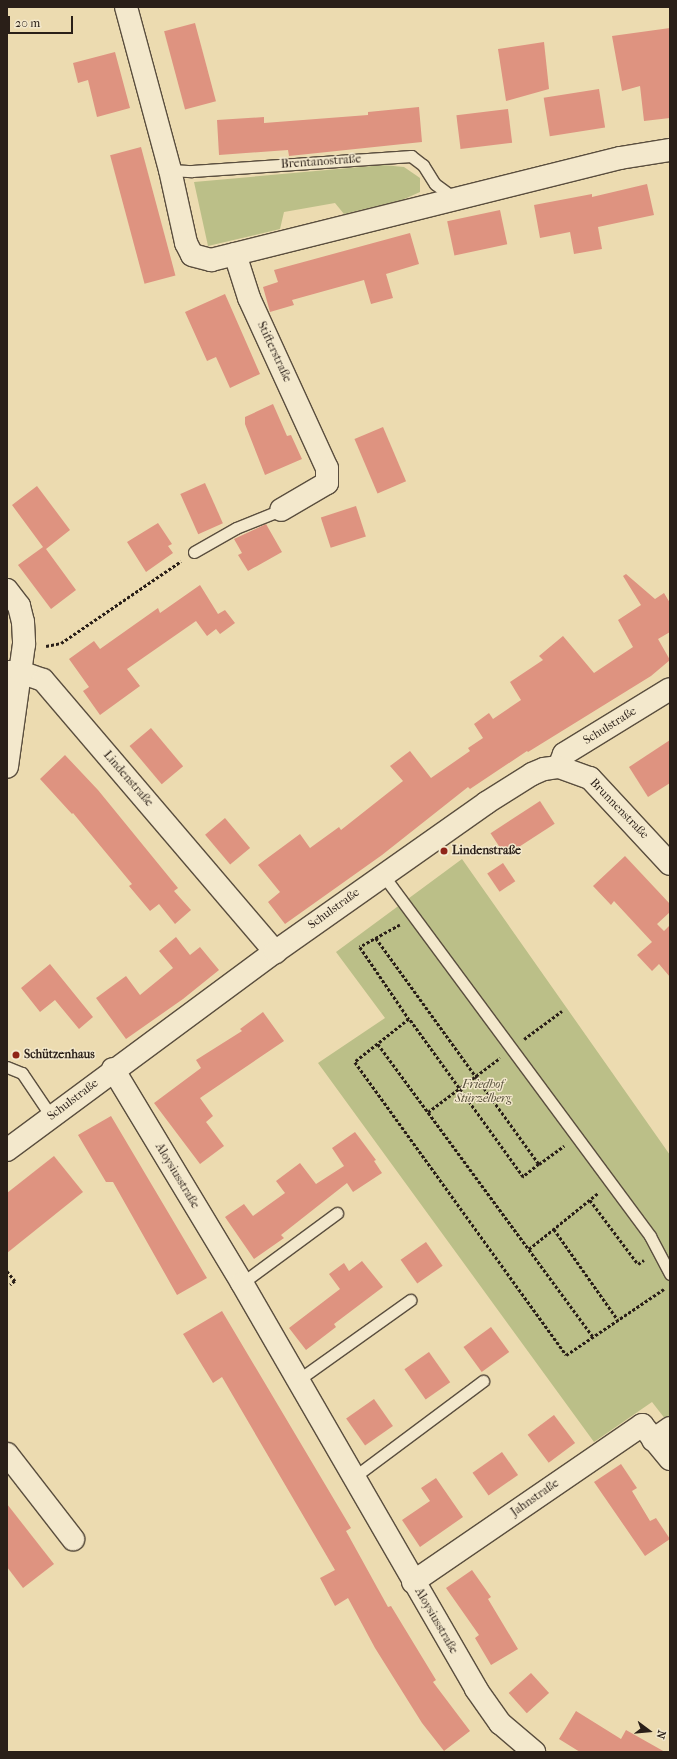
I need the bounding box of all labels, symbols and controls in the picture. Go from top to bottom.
scale bar [10,8,75,34]
text: 20 m [15,16,40,30]
street label: Brentanostraße [280,152,362,172]
street label: Stifterstraße [254,319,294,385]
street label: Schulstraße [581,704,639,748]
street label: Lindenstraße [100,748,156,810]
street label: Brunnenstraße [587,776,651,842]
place label: Lindenstraße [452,844,521,858]
marker: Lindenstraße [439,846,449,856]
street label: Schulstraße [305,886,363,932]
place label: Schützenhaus [24,1048,95,1062]
marker: Schützenhaus [11,1050,21,1060]
street label: Schulstraße [45,1076,101,1124]
park label: Friedhof Stürzelberg [455,1078,511,1106]
street label: Aloysiusstraße [152,1141,202,1211]
street label: Jahnstraße [508,1476,562,1520]
street label: Aloysiusstraße [411,1585,461,1657]
north arrow [629,1711,669,1751]
text: N [654,1729,668,1740]

